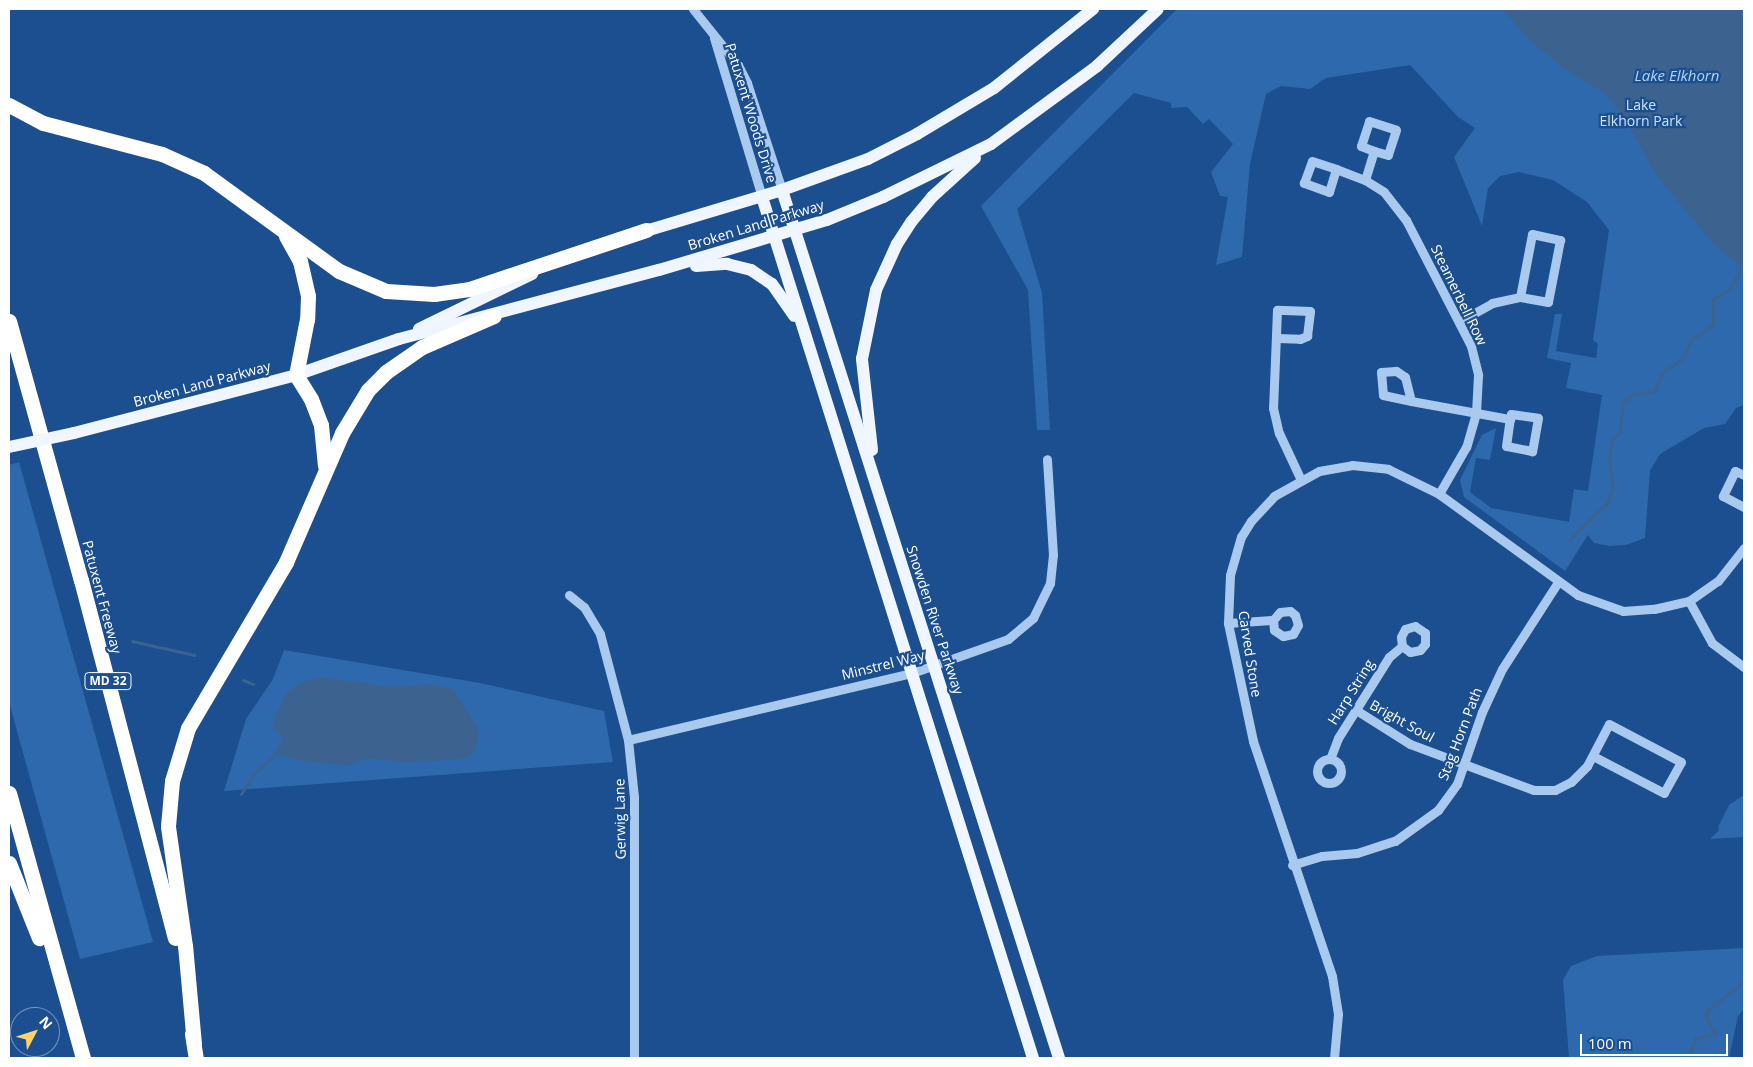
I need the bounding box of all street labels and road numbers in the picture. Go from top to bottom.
street label: Patuxent Woods Drive [722,41,780,185]
street label: Broken Land Parkway [686,196,826,254]
street label: Steamerbell Row [1427,242,1491,348]
street label: Broken Land Parkway [132,358,272,410]
street label: Patuxent Freeway [79,539,125,655]
street label: Snowden River Parkway [903,543,967,697]
street label: Carved Stone [1235,610,1265,698]
street label: Minstrel Way [840,647,926,683]
street label: Harp String [1324,656,1378,728]
road number: MD 32 [84,671,132,690]
street label: Stag Horn Path [1435,685,1485,783]
street label: Bright Soul [1367,696,1437,746]
street label: Gerwig Lane [611,778,629,860]

